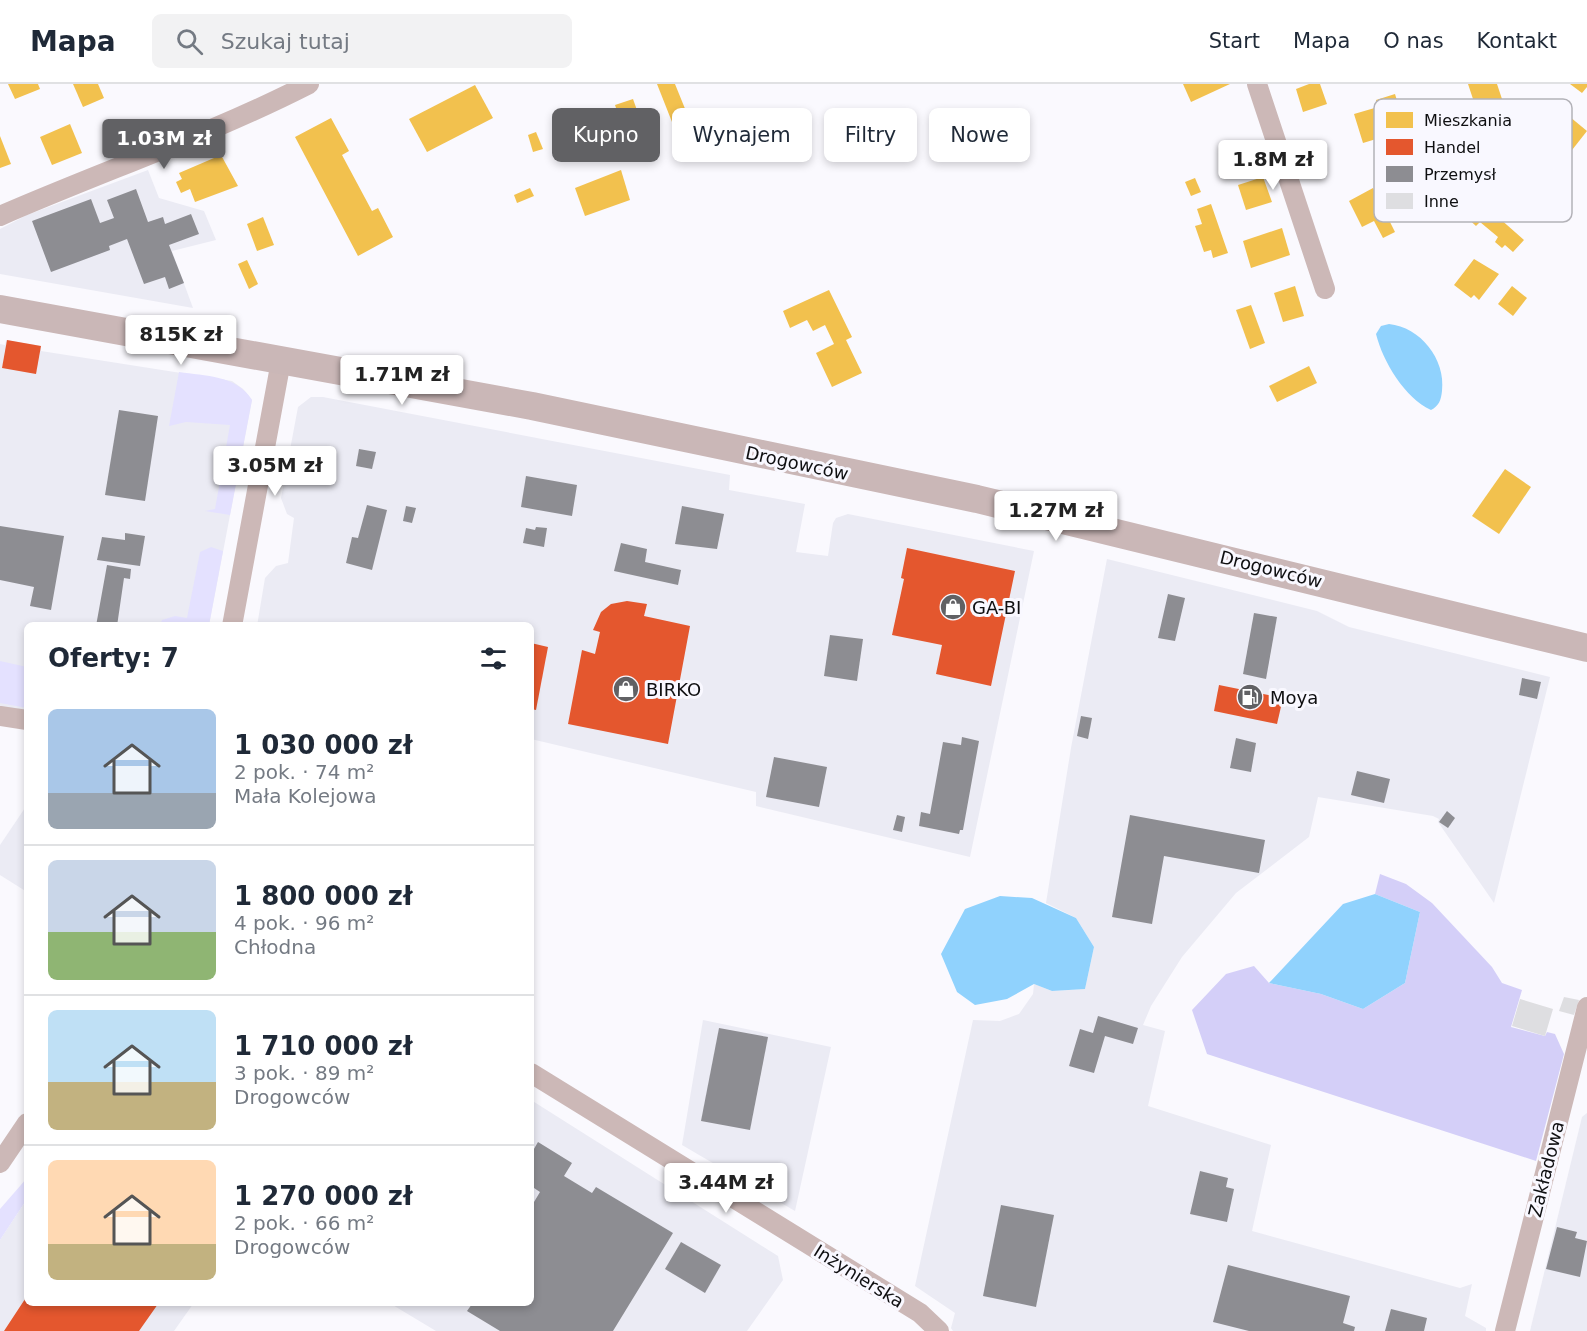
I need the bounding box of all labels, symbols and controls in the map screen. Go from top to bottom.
search box [152,14,572,68]
text: Mapa [30,25,116,58]
icon: search [173,25,206,58]
text: Szukaj tutaj [221,29,350,54]
text: Start [1209,29,1260,53]
text: Mapa [1293,29,1350,53]
text: O nas [1383,29,1444,53]
text: Kontakt [1477,29,1557,53]
legend [1374,99,1572,222]
chip: Kupno [552,108,660,162]
chip: Wynajem [672,108,812,162]
chip: Filtry [824,108,917,162]
chip: Nowe [929,108,1030,162]
text: Mieszkania [1424,111,1512,130]
pin: 1.03M zł [102,119,226,170]
text: 1.03M zł [116,126,212,150]
text: Handel [1424,138,1480,157]
pin: 1.8M zł [1218,140,1328,191]
text: 1.8M zł [1232,147,1314,171]
text: Przemysł [1424,165,1497,184]
text: Inne [1424,192,1459,211]
pin: 815K zł [126,315,236,366]
text: 815K zł [139,322,223,346]
pin: 1.71M zł [340,355,464,406]
text: 1.71M zł [354,362,450,386]
street label: Drogowców [744,442,850,484]
pin: 3.05M zł [213,446,337,497]
text: 3.05M zł [227,453,323,477]
pin: 1.27M zł [994,491,1118,542]
text: 1.27M zł [1008,498,1104,522]
street label: Drogowców [1218,546,1324,592]
shop icon: GA-BI [938,592,968,622]
place label: GA-BI [972,597,1021,618]
icon: filters [477,642,510,675]
text: Oferty: 7 [48,643,179,673]
shop icon: BIRKO [611,674,641,704]
place label: BIRKO [646,679,701,700]
fuel station icon: Moya [1235,682,1265,712]
place label: Moya [1270,687,1318,708]
text: 1 030 000 zł [234,730,413,760]
icon: home [96,733,168,805]
text: 2 pok. · 74 m² [234,760,374,784]
text: Mała Kolejowa [234,784,376,808]
text: 1 800 000 zł [234,881,413,911]
icon: home [96,884,168,956]
text: 4 pok. · 96 m² [234,911,374,935]
text: Chłodna [234,935,316,959]
text: 1 710 000 zł [234,1031,413,1061]
icon: home [96,1034,168,1106]
text: 3 pok. · 89 m² [234,1061,374,1085]
text: Drogowców [234,1085,350,1109]
street label: Zakładowa [1524,1119,1568,1219]
pin: 3.44M zł [664,1163,788,1214]
text: 3.44M zł [678,1170,774,1194]
text: 1 270 000 zł [234,1181,413,1211]
icon: home [96,1184,168,1256]
text: 2 pok. · 66 m² [234,1211,374,1235]
text: Drogowców [234,1235,350,1259]
street label: Inżynierska [810,1240,908,1312]

